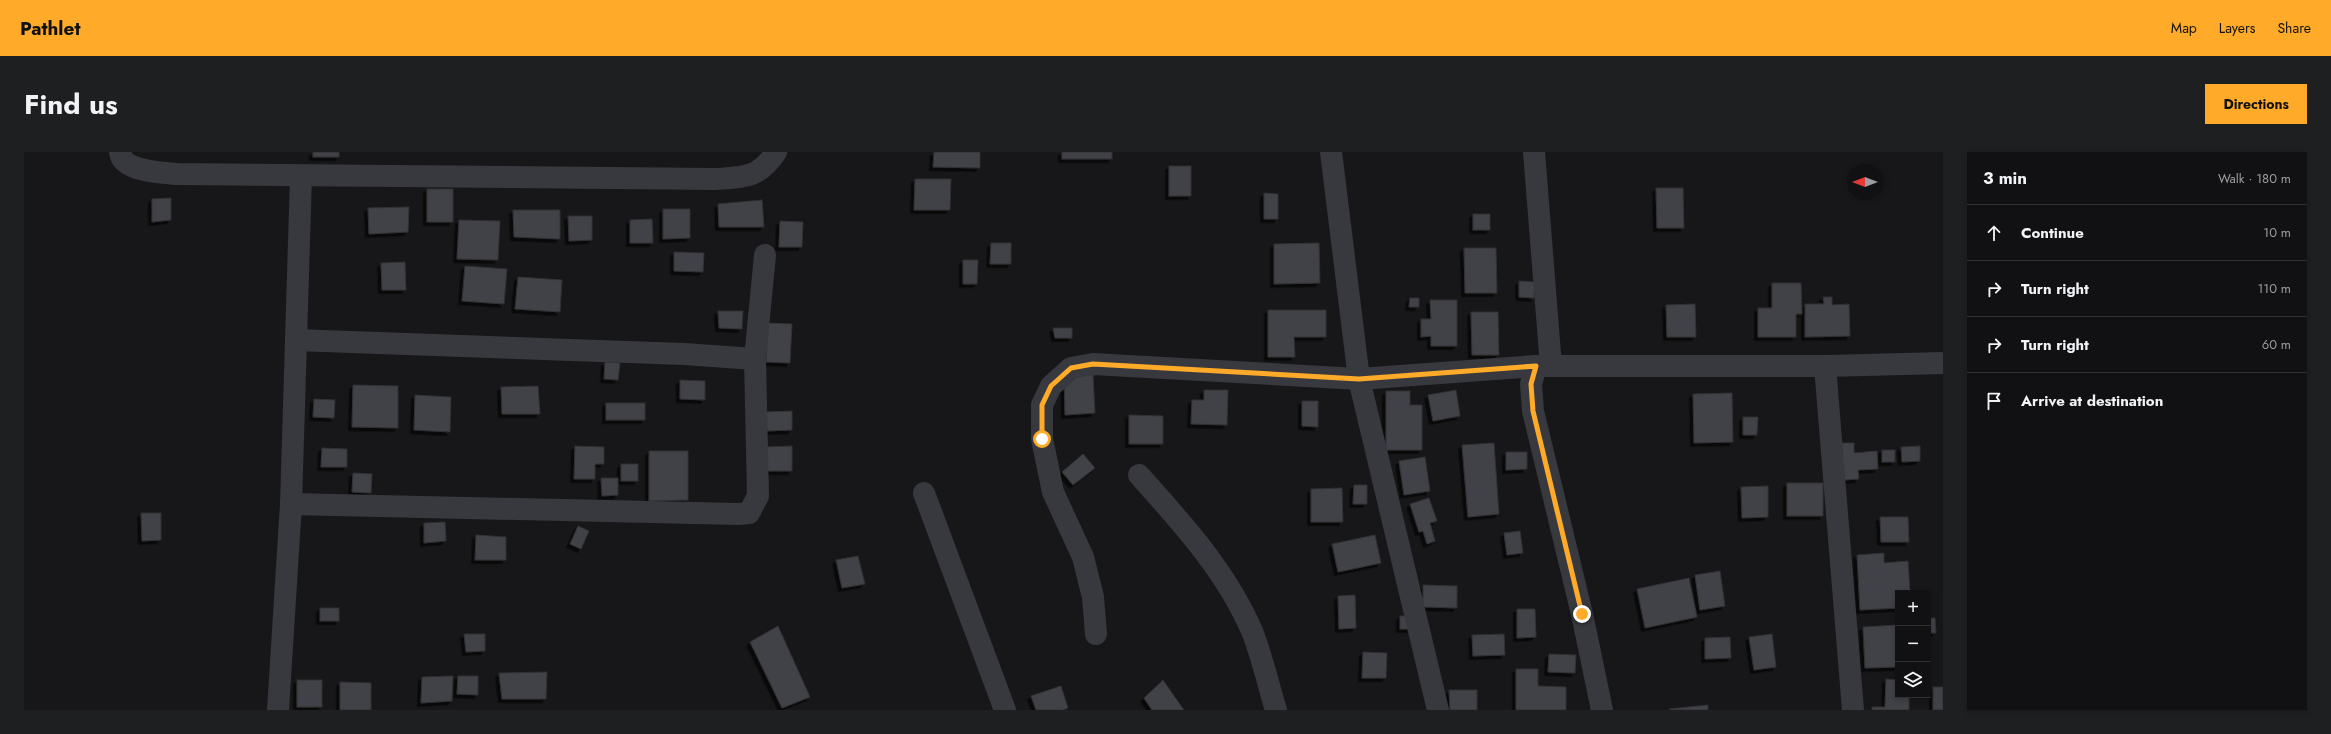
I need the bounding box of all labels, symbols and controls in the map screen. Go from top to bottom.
text: Pathlet [20,15,80,42]
text: Map [2171,18,2197,38]
text: Layers [2219,18,2255,38]
text: Share [2277,18,2311,38]
text: Find us [24,84,118,125]
button: Directions [2205,84,2307,124]
north arrow [1847,164,1883,200]
text: 3 min [1983,166,2027,190]
text: Walk · 180 m [2218,169,2291,188]
icon: ahead [1983,222,2005,244]
text: Continue [2021,222,2084,244]
text: 10 m [2263,223,2291,242]
icon: right [1983,278,2005,300]
text: Turn right [2021,278,2089,300]
text: 110 m [2257,279,2291,298]
icon: right [1983,334,2005,356]
text: Turn right [2021,334,2089,356]
text: 60 m [2262,335,2291,354]
icon: arrive [1983,390,2005,412]
text: Arrive at destination [2021,390,2163,412]
route start [1033,430,1051,448]
map controls [1895,590,1931,698]
button: + [1895,590,1931,626]
route end [1573,605,1591,623]
button: − [1895,626,1931,662]
button: layers [1895,662,1931,698]

